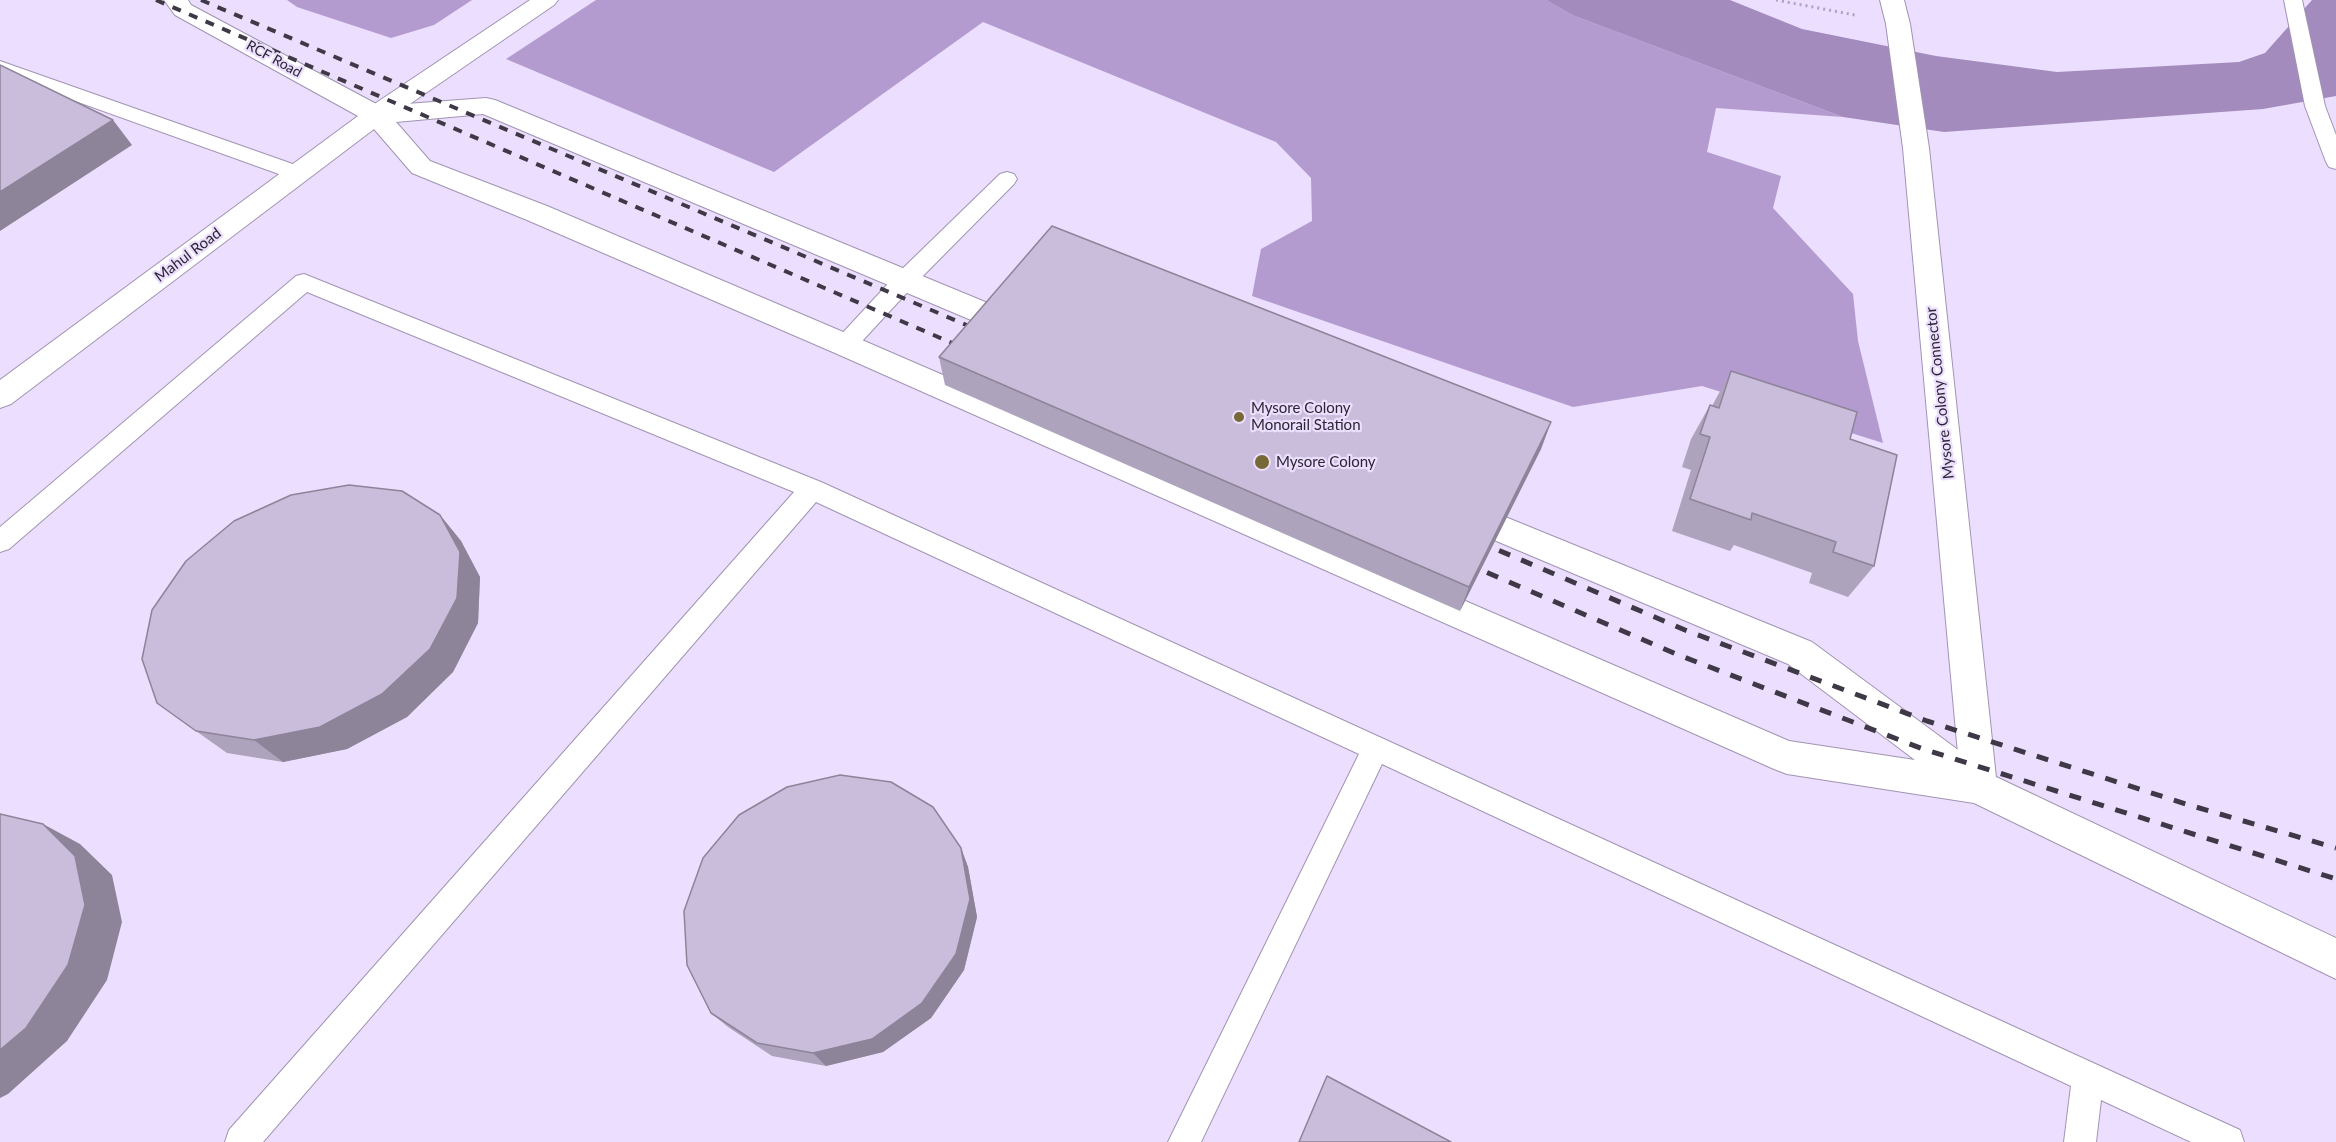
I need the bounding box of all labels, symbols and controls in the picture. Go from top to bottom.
street label: RCF Road [243,37,305,81]
street label: Mahul Road [151,224,225,286]
street label: Mysore Colony Connector [1922,306,1958,480]
place label: Mysore Colony Monorail Station [1251,399,1360,434]
marker: Mysore Colony Monorail Station [1232,410,1246,424]
marker: Mysore Colony [1253,453,1271,471]
place label: Mysore Colony [1276,453,1376,471]

